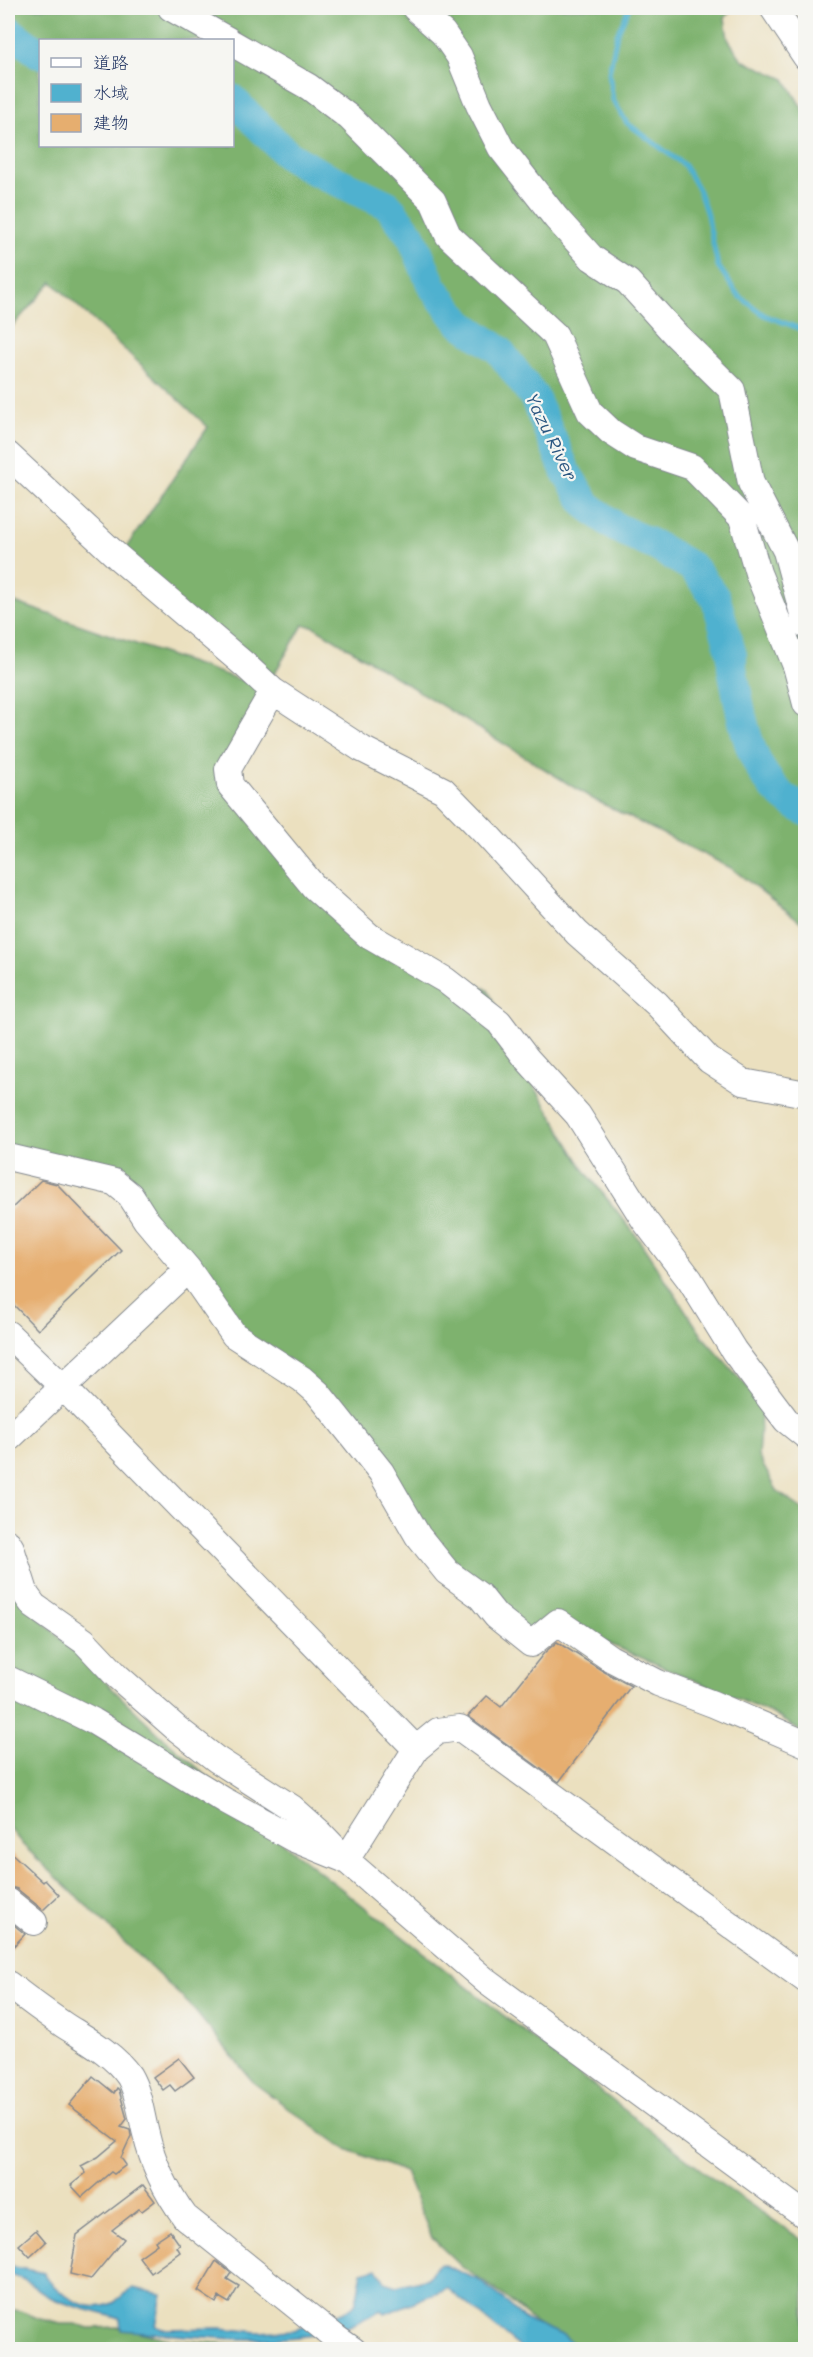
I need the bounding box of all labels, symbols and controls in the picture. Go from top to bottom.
legend [39,39,234,147]
text: 道路 [93,50,129,74]
text: 水域 [93,80,129,104]
text: 建物 [93,110,129,134]
water label: Yazu River [520,388,584,485]

